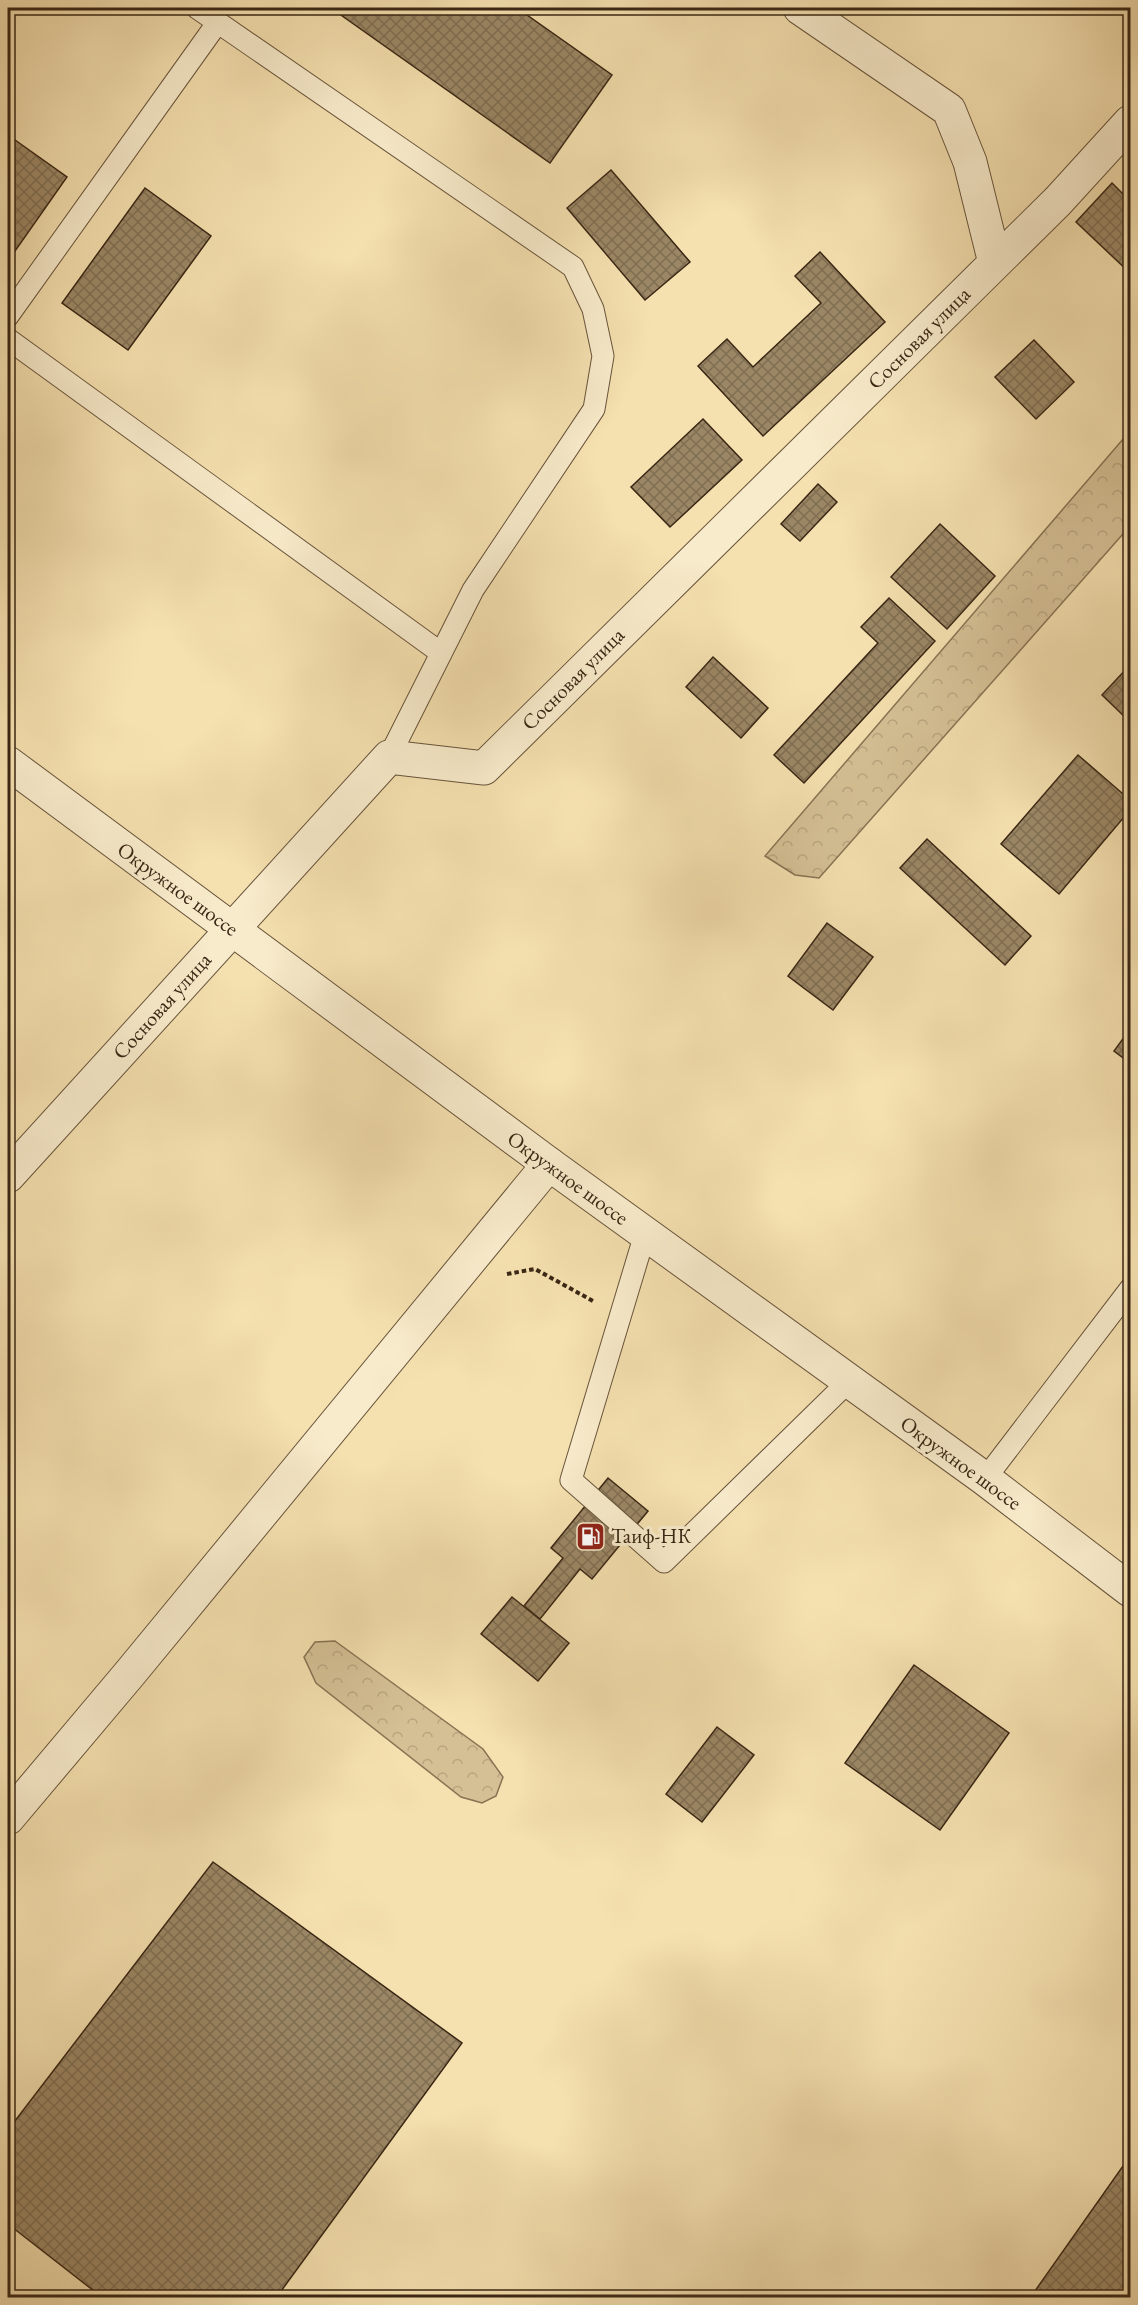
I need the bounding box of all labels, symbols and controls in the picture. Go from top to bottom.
street label: Сосновая улица [861,280,976,395]
street label: Сосновая улица [515,621,630,736]
street label: Окружное шоссе [112,836,244,942]
street label: Сосновая улица [107,946,217,1065]
street label: Окружное шоссе [502,1125,634,1231]
street label: Окружное шоссе [895,1410,1027,1516]
fuel station icon: Таиф-НК [574,1520,606,1552]
place label: Таиф-НК [611,1522,691,1549]

